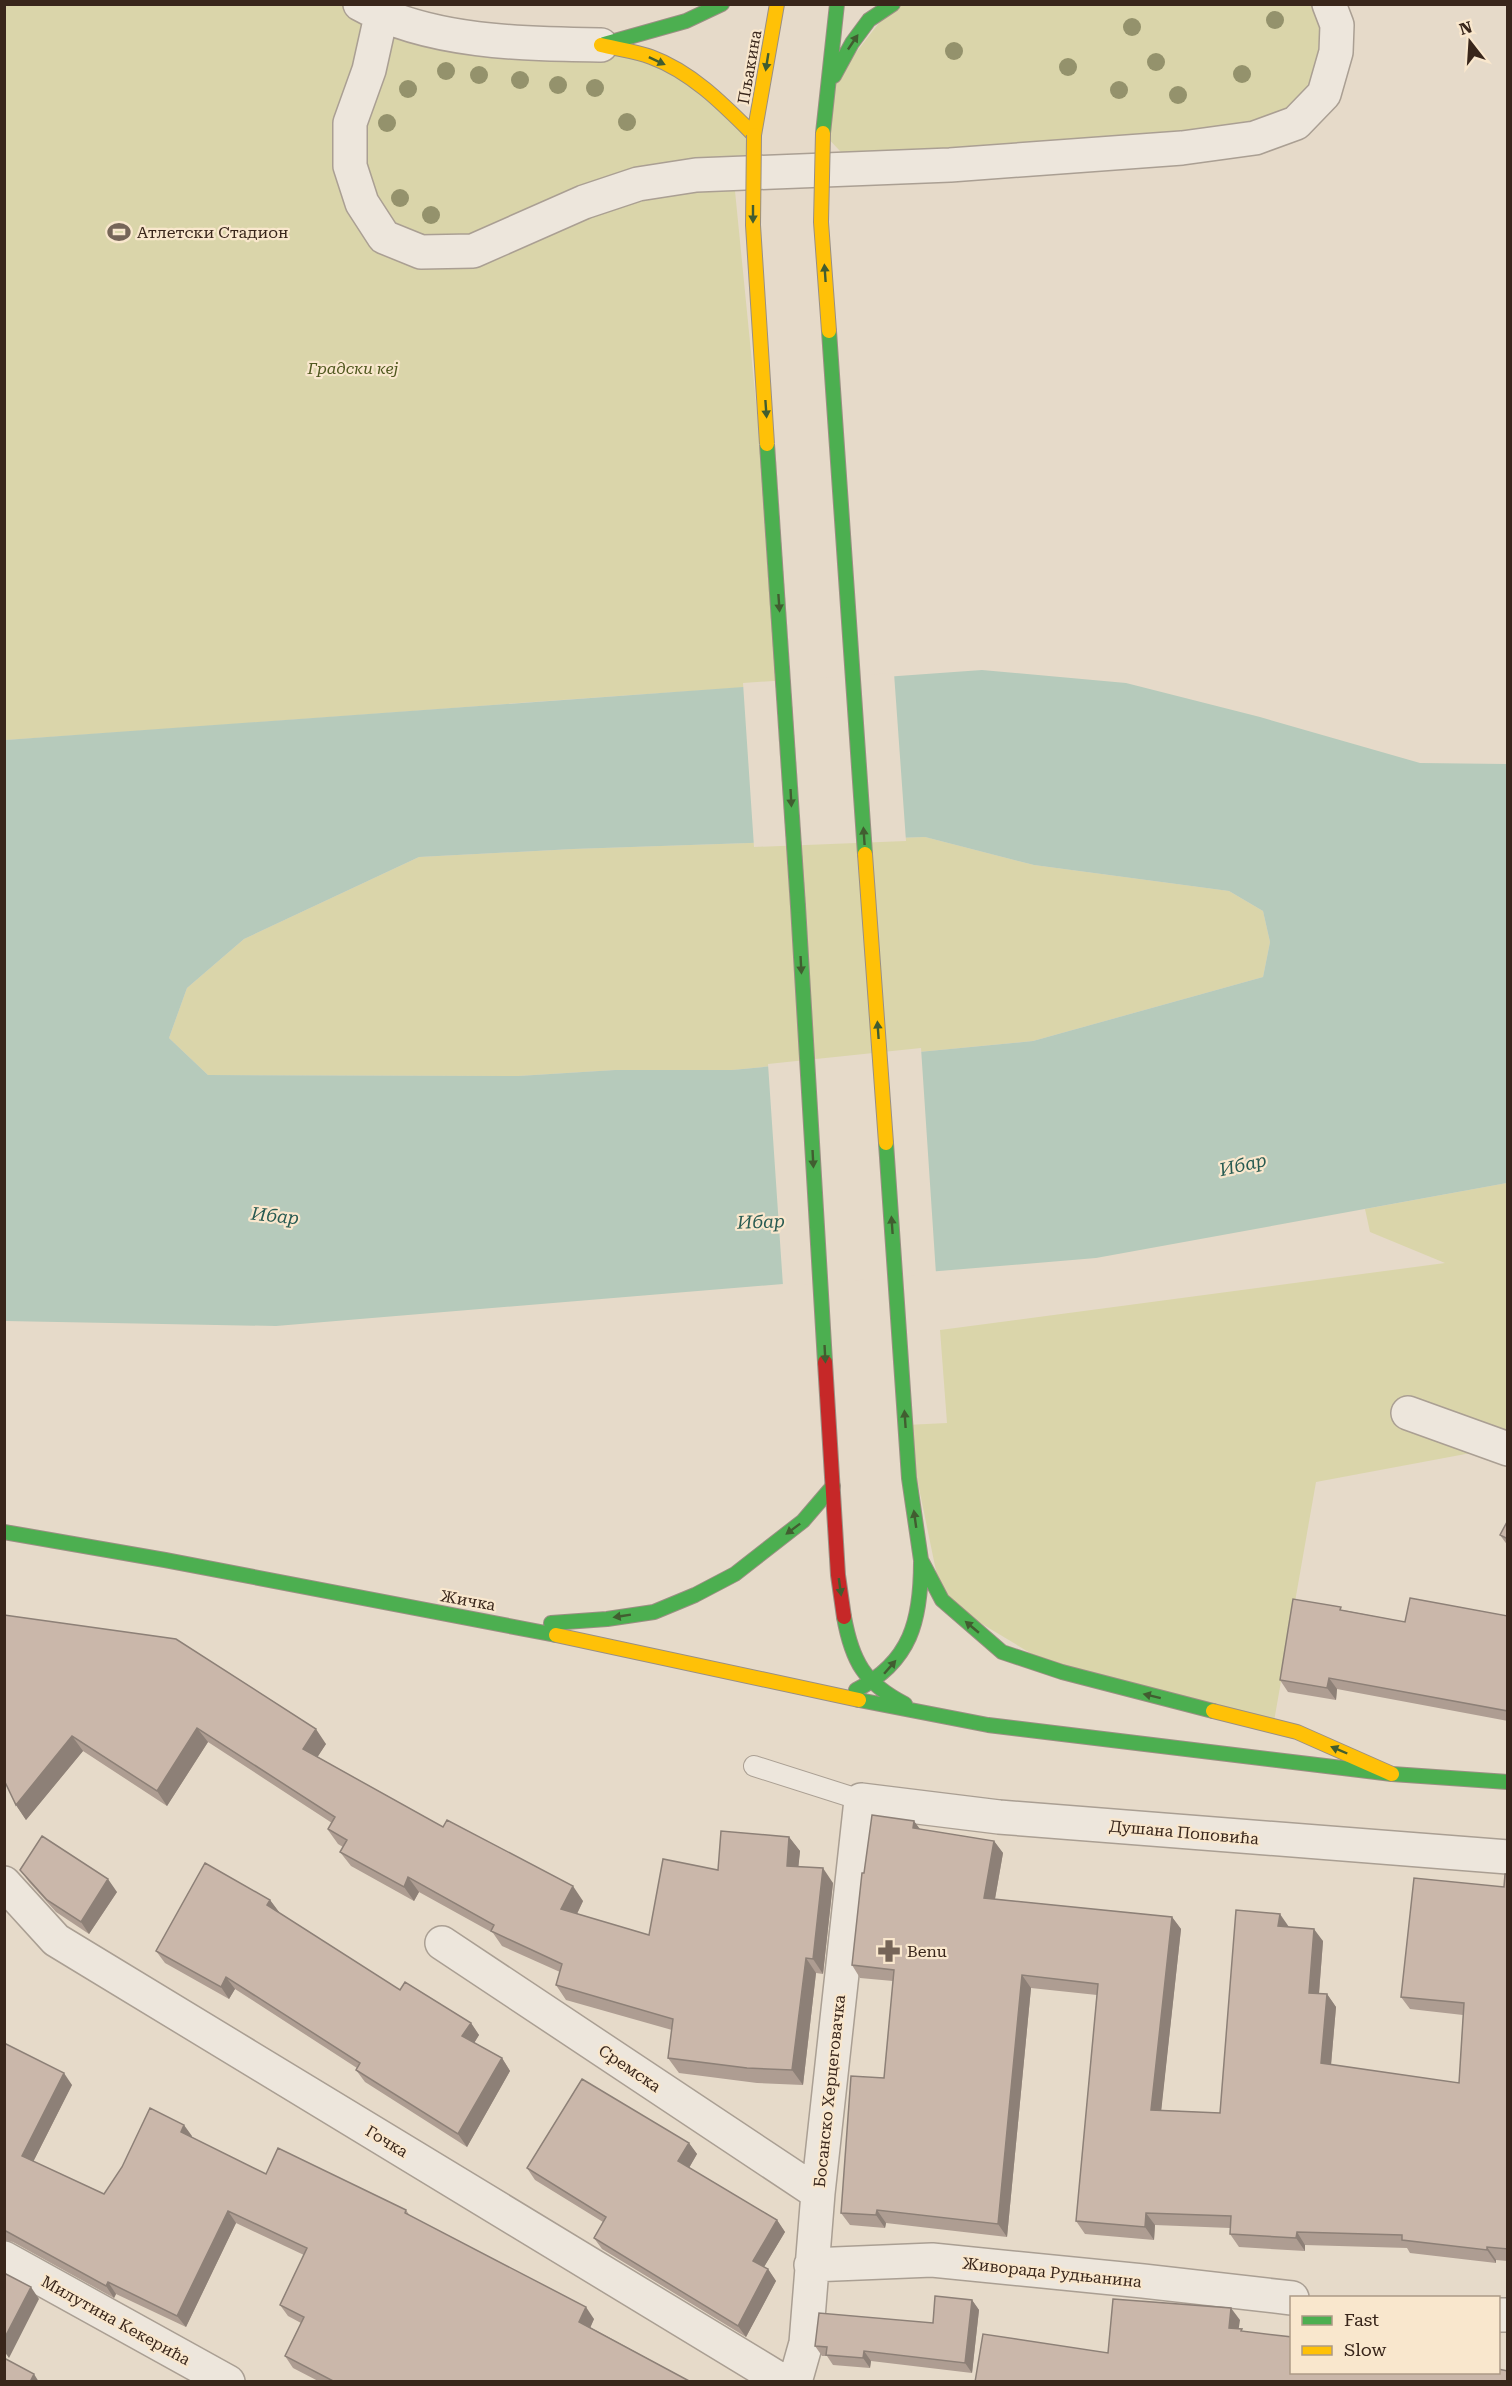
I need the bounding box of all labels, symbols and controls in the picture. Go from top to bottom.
north arrow [1440,12,1500,72]
text: N [1457,17,1474,39]
street label: Пљакина [734,28,765,106]
one-way arrow [848,34,859,51]
one-way arrow [762,53,771,72]
one-way arrow [649,57,666,66]
one-way arrow [748,205,758,224]
sports icon: Атлетски Стадион [106,219,132,245]
place label: Атлетски Стадион [137,223,288,242]
one-way arrow [820,263,829,282]
park label: Градски кеј [306,359,399,378]
one-way arrow [761,399,770,418]
one-way arrow [774,594,784,613]
one-way arrow [787,788,796,807]
one-way arrow [859,826,869,845]
one-way arrow [797,955,806,974]
one-way arrow [873,1021,883,1040]
water label: Ибар [1216,1149,1269,1180]
one-way arrow [808,1150,818,1169]
water label: Ибар [249,1202,300,1228]
water label: Ибар [736,1210,785,1233]
one-way arrow [887,1215,896,1234]
one-way arrow [820,1345,829,1364]
one-way arrow [900,1410,910,1429]
one-way arrow [910,1510,920,1529]
one-way arrow [785,1522,801,1535]
one-way arrow [836,1577,845,1596]
street label: Жичка [439,1586,497,1615]
one-way arrow [613,1612,632,1621]
one-way arrow [965,1621,980,1634]
one-way arrow [883,1660,897,1675]
one-way arrow [1143,1690,1161,1700]
one-way arrow [1330,1746,1347,1755]
street label: Душана Поповића [1108,1816,1260,1849]
pharmacy icon: Benu [876,1938,902,1964]
place label: Benu [907,1942,947,1961]
street label: Босанско Херцеговачка [810,1993,849,2188]
street label: Сремска [595,2041,665,2096]
street label: Гочка [362,2121,412,2162]
street label: Живорада Рудњанина [961,2254,1143,2291]
street label: Милутина Кекерића [38,2272,194,2369]
legend [1290,2296,1500,2374]
text: Fast [1344,2309,1379,2330]
text: Slow [1344,2339,1386,2360]

